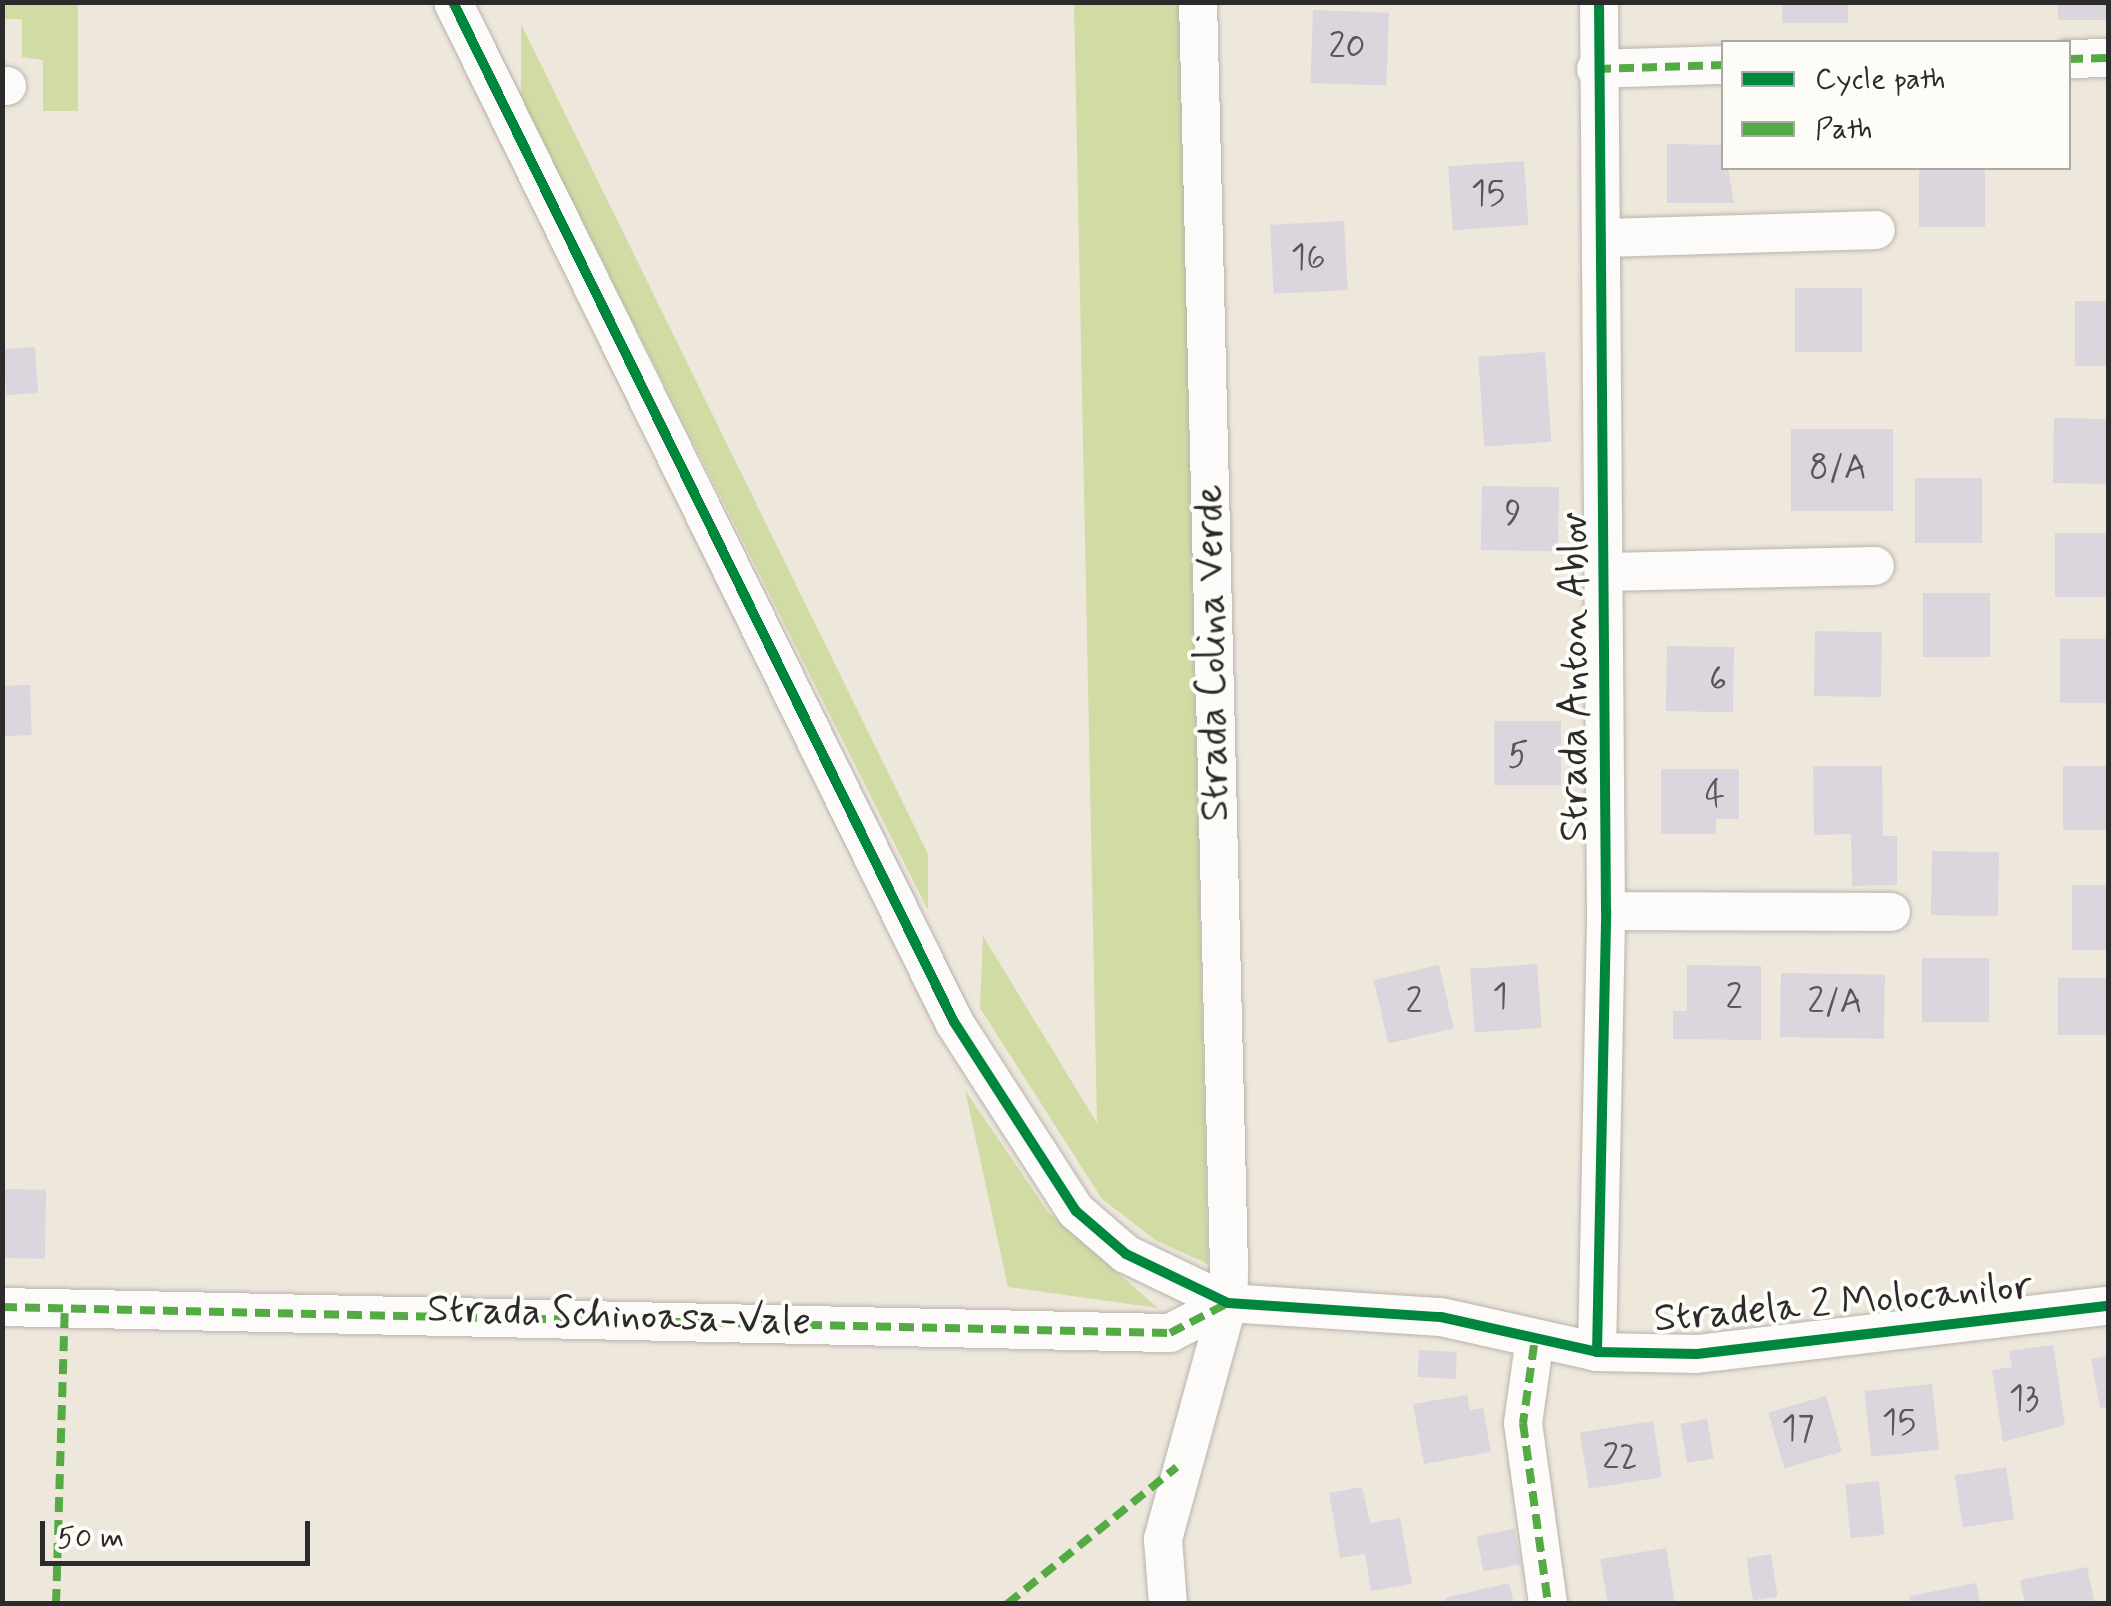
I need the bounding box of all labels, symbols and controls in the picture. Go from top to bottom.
house number: 20 [1328,26,1366,68]
legend [1721,40,2071,170]
text: Cycle path [1815,60,1946,99]
text: Path [1815,110,1873,149]
house number: 15 [1471,173,1505,215]
house number: 16 [1291,237,1325,279]
house number: 8/A [1809,447,1867,489]
street label: Strada Colina Verde [1186,481,1240,825]
house number: 9 [1504,493,1522,535]
street label: Strada Anton Ablov [1551,512,1599,842]
house number: 6 [1709,659,1727,701]
house number: 5 [1508,735,1528,777]
house number: 4 [1705,774,1725,816]
house number: 1 [1492,976,1508,1018]
house number: 2 [1725,977,1743,1019]
house number: 2 [1405,981,1423,1023]
house number: 2/A [1807,981,1863,1023]
street label: Stradela 2 Molocanilor [1652,1263,2034,1343]
street label: Strada Schinoasa-Vale [425,1285,813,1347]
house number: 13 [2009,1378,2039,1420]
house number: 15 [1882,1402,1916,1444]
house number: 17 [1781,1408,1815,1450]
house number: 22 [1602,1437,1638,1479]
scale bar [45,1501,315,1563]
text: 50 m [57,1519,124,1558]

